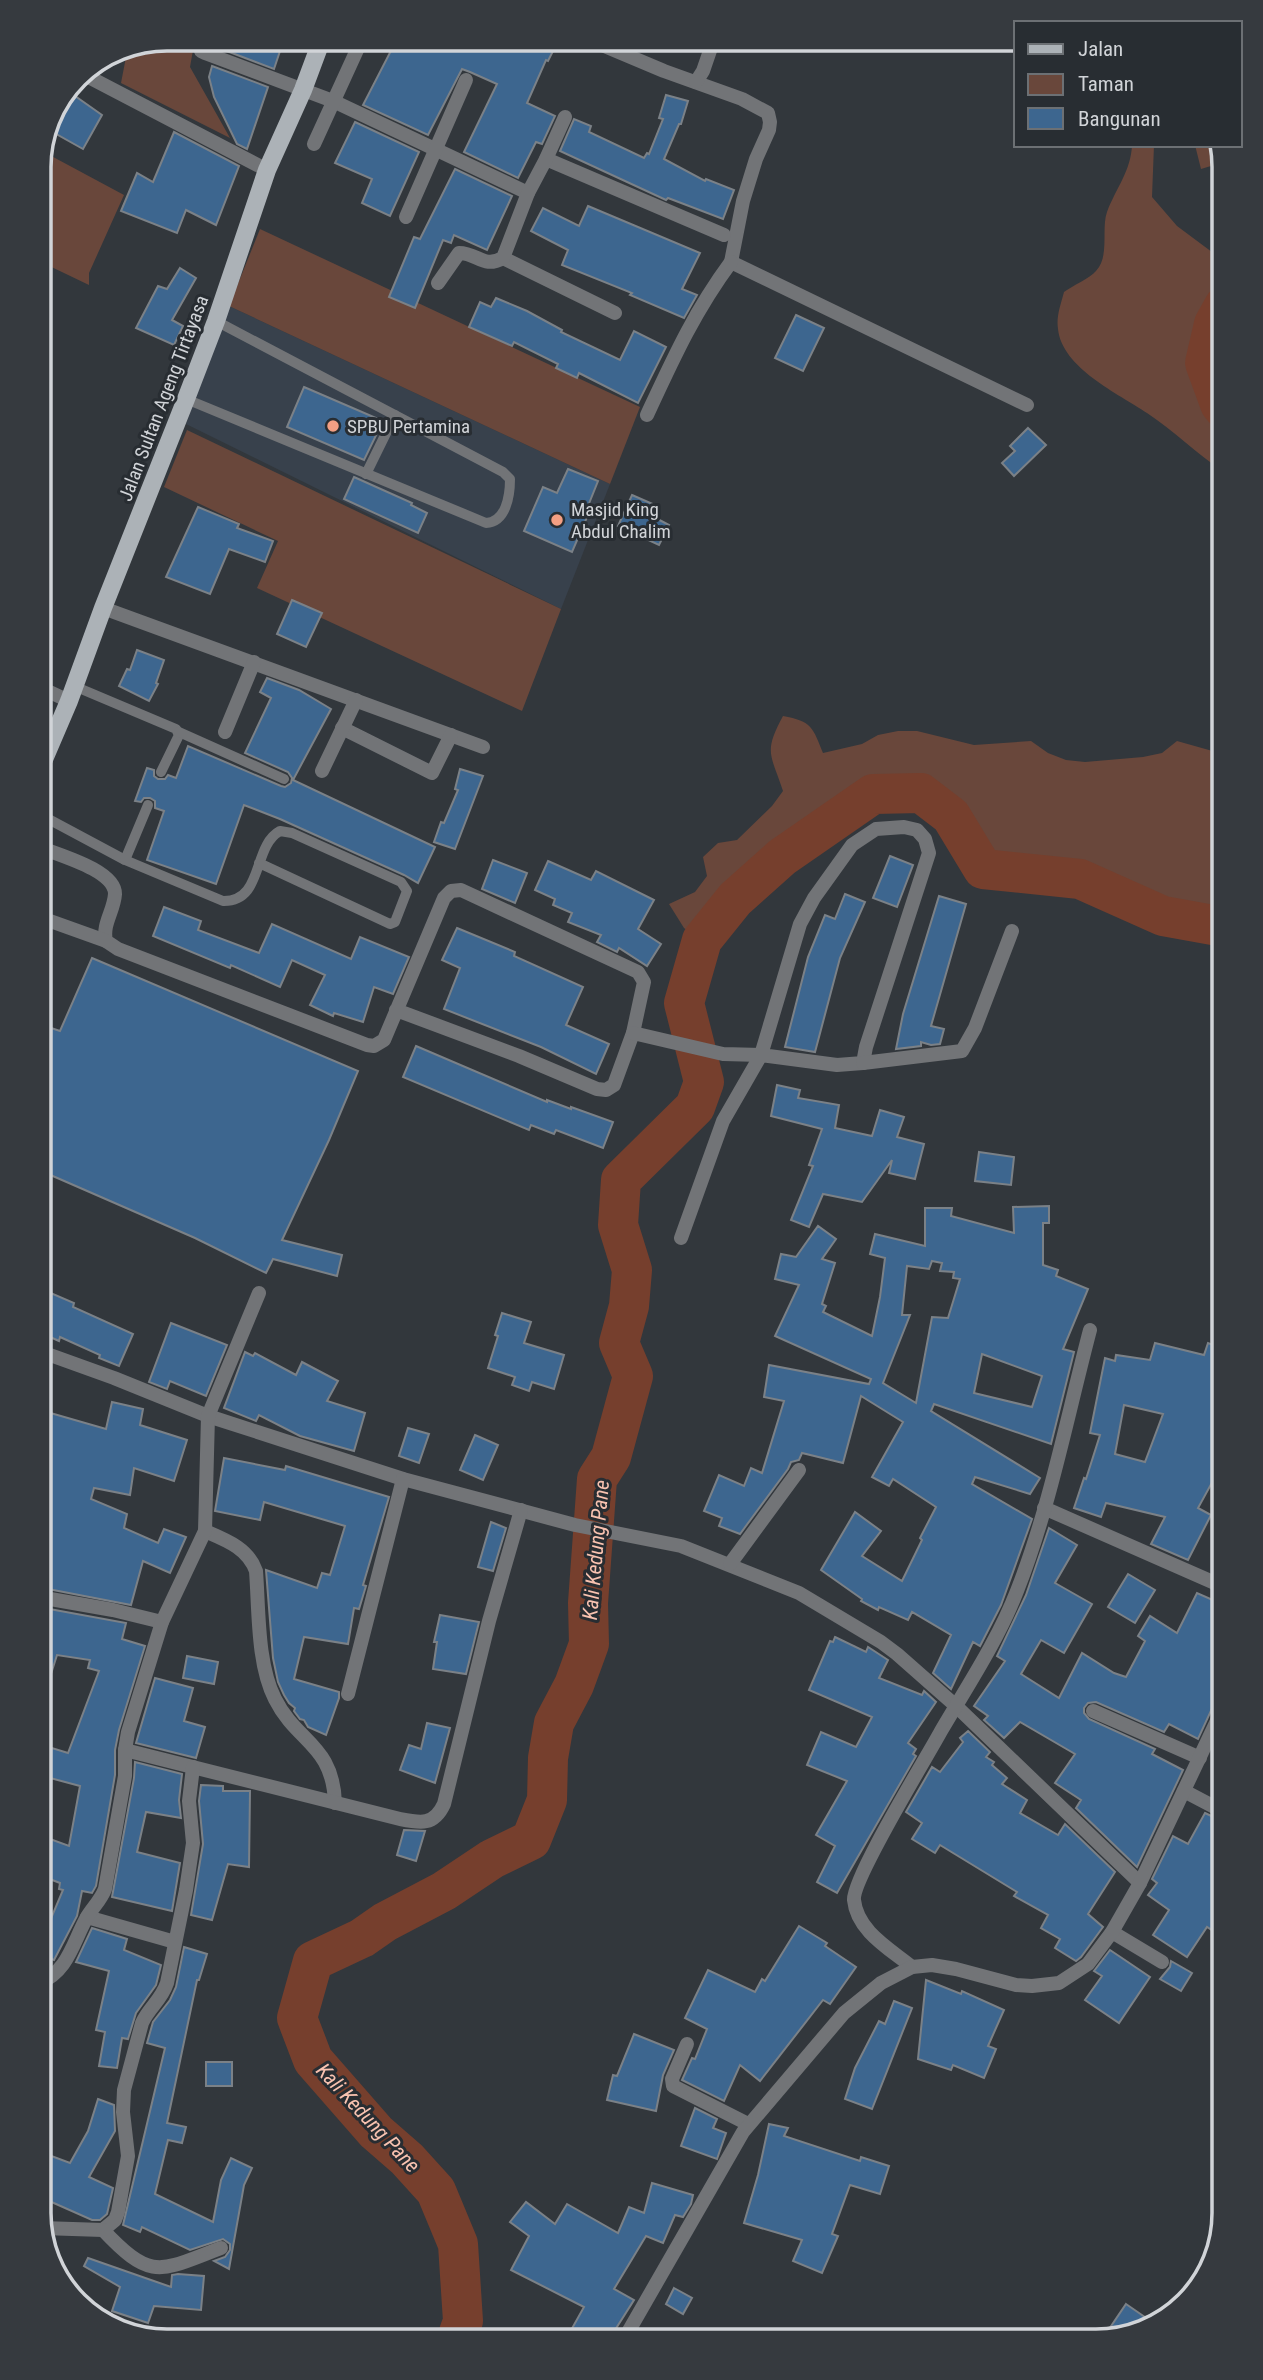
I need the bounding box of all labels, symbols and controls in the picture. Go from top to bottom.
legend [1014,21,1242,147]
text: Jalan [1078,37,1123,61]
text: Taman [1078,72,1134,96]
text: Bangunan [1078,107,1161,131]
street label: Jalan Sultan Ageng Tirtayasa [114,292,213,504]
place label: SPBU Pertamina [347,415,470,438]
marker: SPBU Pertamina [325,418,341,434]
place label: Masjid King Abdul Chalim [571,498,671,543]
marker: Masjid King Abdul Chalim [549,512,565,528]
water label: Kali Kedung Pane [578,1479,614,1621]
water label: Kali Kedung Pane [311,2058,425,2178]

